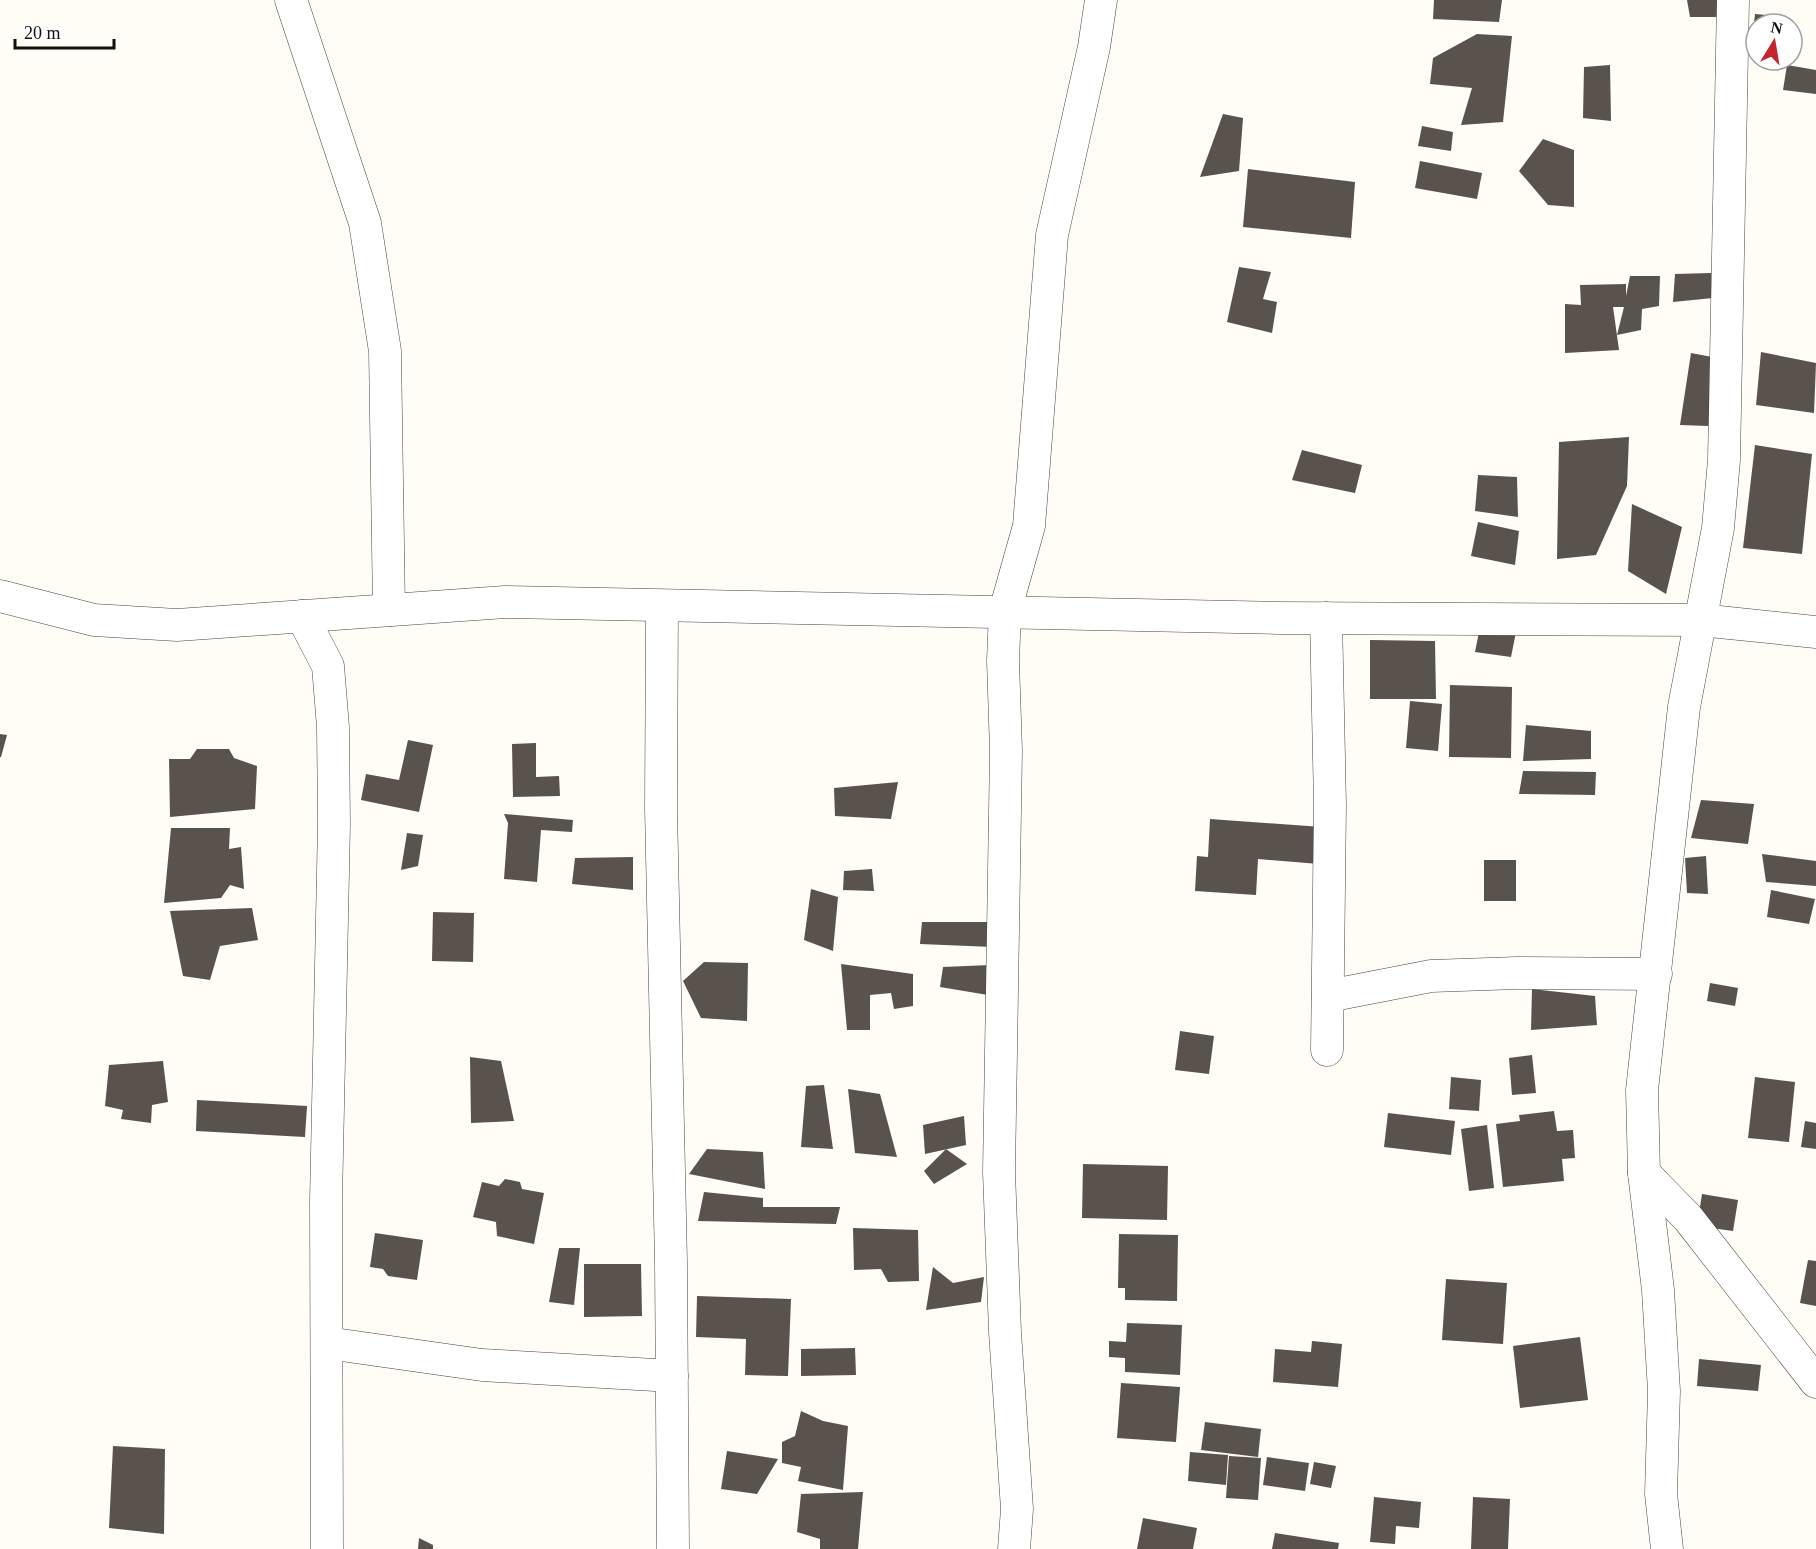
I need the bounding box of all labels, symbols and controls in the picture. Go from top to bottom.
scale bar [15,12,114,50]
north arrow [1744,12,1804,72]
text: N [1769,18,1784,37]
text: 20 m [24,23,61,43]

